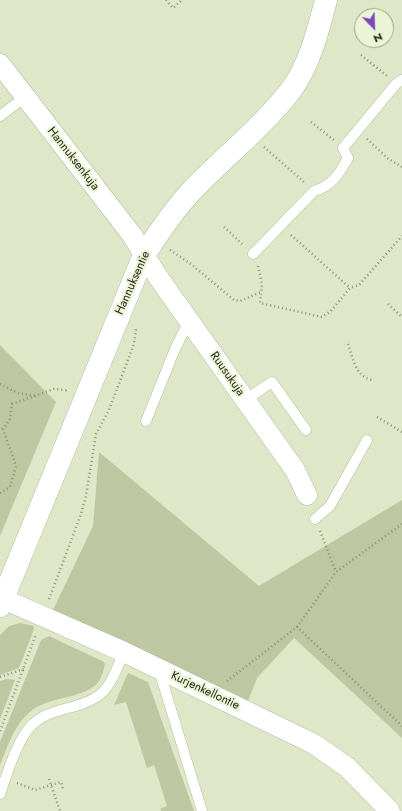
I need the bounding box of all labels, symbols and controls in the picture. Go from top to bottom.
north arrow [354,8,394,48]
text: N [371,29,385,47]
street label: Hannuksenkuja [44,125,102,193]
street label: Hannuksentie [113,249,153,317]
street label: Ruusukuja [207,349,247,399]
street label: Kurjenkellontie [168,669,242,713]

